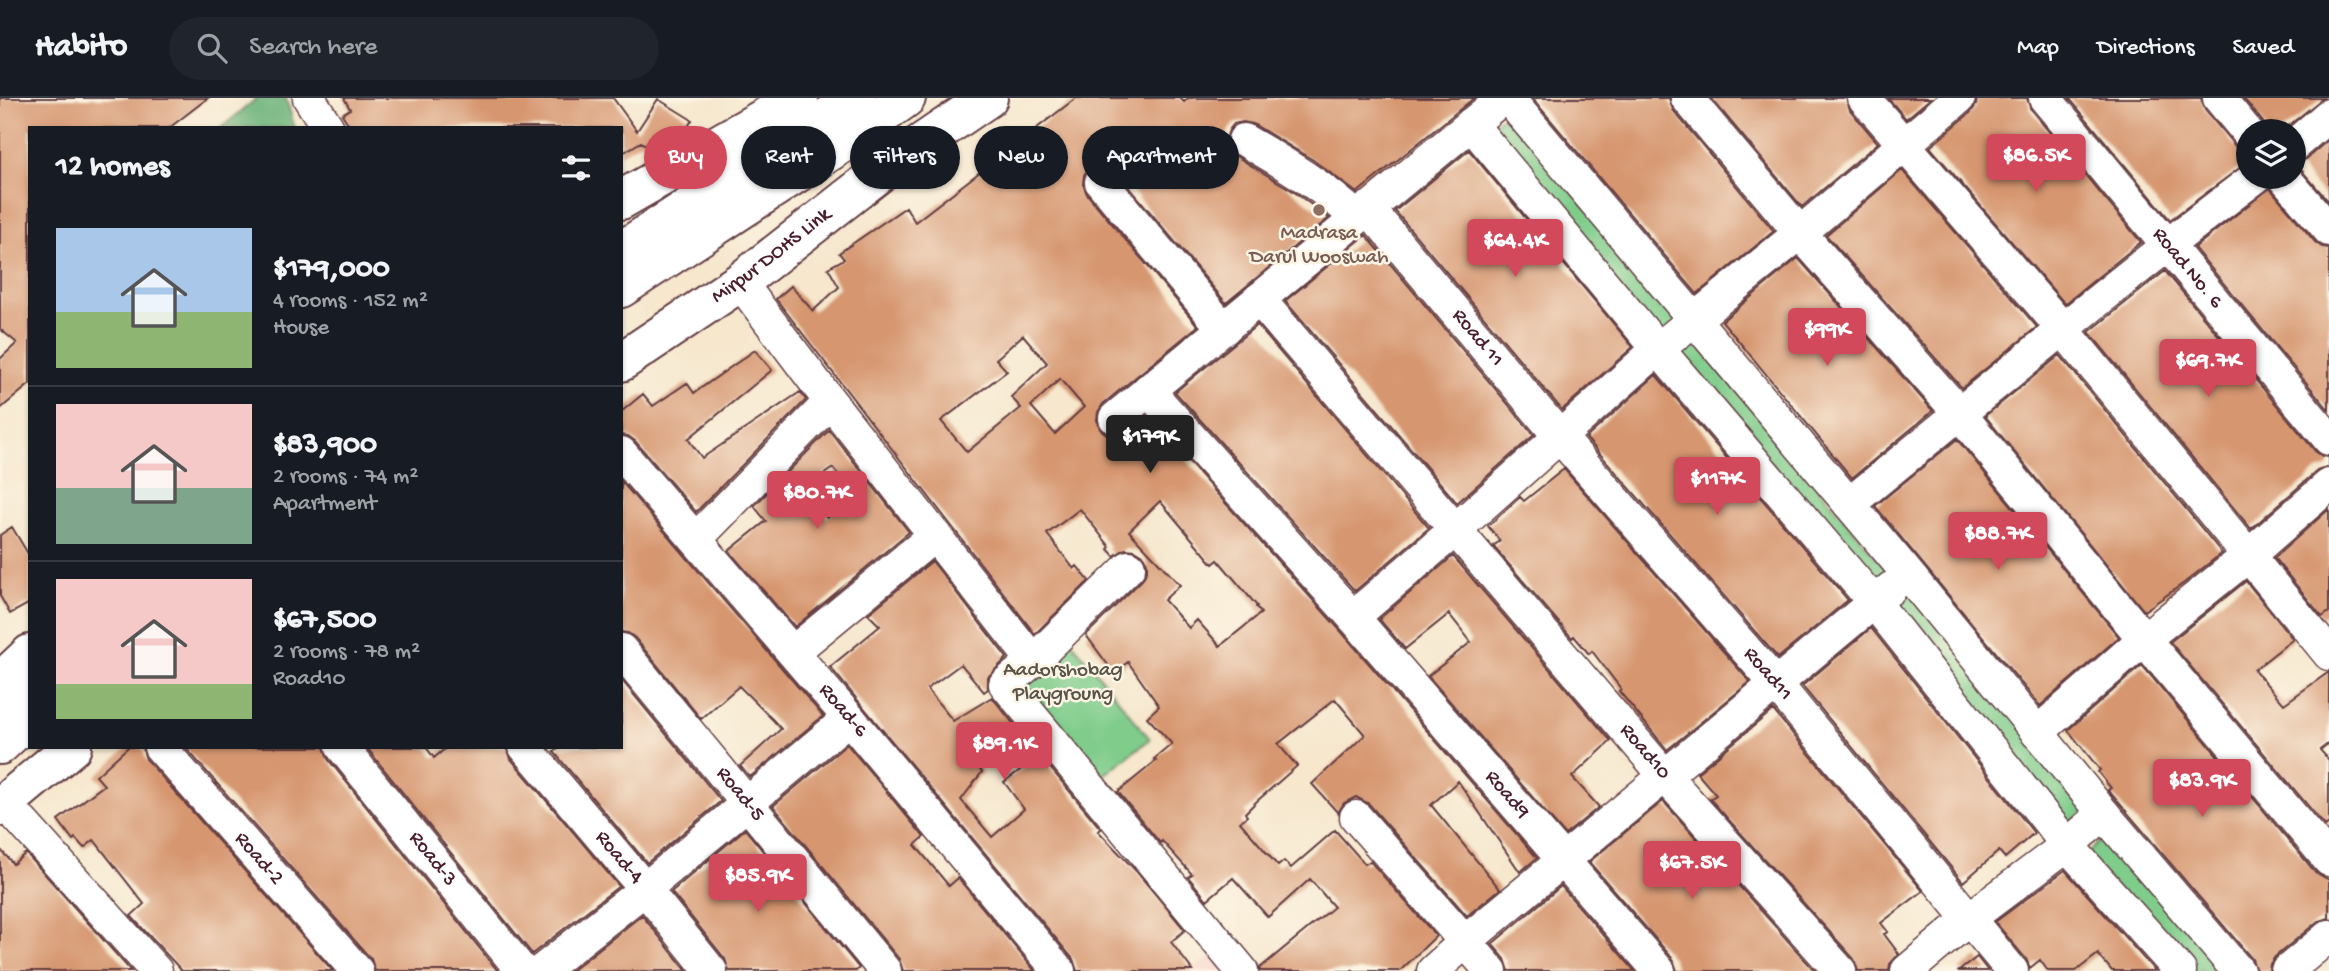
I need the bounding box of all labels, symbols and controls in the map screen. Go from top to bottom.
search box [169,17,659,80]
text: Habito [35,29,127,67]
icon: search [193,29,231,67]
text: Search here [249,33,377,64]
text: Map [2017,34,2059,63]
text: Directions [2097,34,2195,63]
text: Saved [2233,34,2294,63]
map controls [2236,119,2306,189]
button: layers [2236,119,2306,189]
chip: Buy [644,126,727,189]
chip: Rent [741,126,836,189]
chip: Filters [850,126,960,189]
chip: New [974,126,1068,189]
chip: Apartment [1082,126,1239,189]
pin: $86.5K [1979,134,2093,194]
text: $86.5K [2003,143,2069,170]
icon: filters [557,149,595,187]
text: 12 homes [56,151,169,186]
street label: Mirpur DOHS Link [707,201,838,310]
marker: Madrasa Darul Wooswah [1311,202,1327,218]
pin: $64.4K [1458,220,1572,279]
place label: Madrasa Darul Wooswah [1248,222,1388,271]
street label: Road No. 6 [2146,223,2228,314]
text: $64.4K [1483,228,1547,255]
text: $179,000 [273,253,390,288]
icon: home [112,256,196,340]
text: 4 rooms · 152 m² [273,288,428,315]
street label: Road 11 [1446,304,1509,372]
pin: $99K [1786,308,1868,368]
text: House [273,315,329,342]
text: $99K [1804,317,1850,344]
pin: $69.7K [2151,340,2265,399]
text: $69.7K [2175,348,2241,375]
pin: $179K [1101,416,1199,475]
text: $179K [1122,424,1178,451]
text: $83,900 [273,429,377,464]
icon: home [112,432,196,516]
pin: $117K [1668,458,1766,517]
text: 2 rooms · 74 m² [273,464,418,491]
text: $117K [1690,466,1744,493]
pin: $80.7K [760,472,874,531]
text: $80.7K [783,480,851,507]
text: Apartment [273,491,377,518]
pin: $88.7K [1941,512,2055,572]
text: $88.7K [1964,521,2032,548]
text: $67,500 [273,604,377,639]
icon: home [112,607,196,691]
text: 2 rooms · 78 m² [273,639,420,666]
street label: Road11 [1737,642,1797,706]
park label: Aadorshobag Playgroung [1003,659,1123,708]
text: Road10 [273,666,346,693]
street label: Road-6 [813,679,873,743]
street label: Road10 [1614,719,1676,786]
pin: $89.1K [947,722,1061,782]
text: $89.1K [972,731,1036,758]
pin: $83.9K [2145,760,2259,819]
street label: Road-5 [710,762,770,827]
street label: Road9 [1479,765,1535,825]
text: $83.9K [2169,768,2235,795]
street label: Road-4 [589,826,648,890]
street label: Road-2 [228,827,289,891]
street label: Road-3 [403,827,462,892]
pin: $67.5K [1635,842,1749,901]
text: $67.5K [1659,850,1725,877]
pin: $85.9K [701,854,815,914]
text: $85.9K [725,863,791,890]

